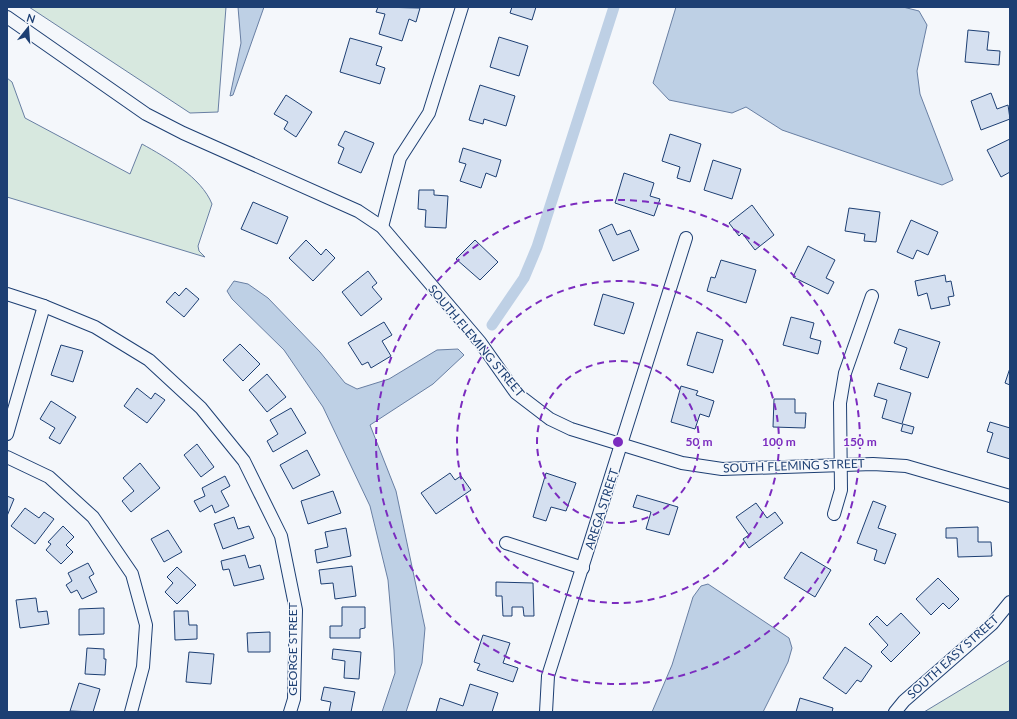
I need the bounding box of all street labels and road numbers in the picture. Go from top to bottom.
street label: SOUTH FLEMING STREET [425,282,528,400]
street label: SOUTH FLEMING STREET [723,456,865,475]
street label: AREGA STREET [581,467,622,551]
street label: GEORGE STREET [285,602,300,696]
street label: SOUTH EASY STREET [904,612,1001,702]

